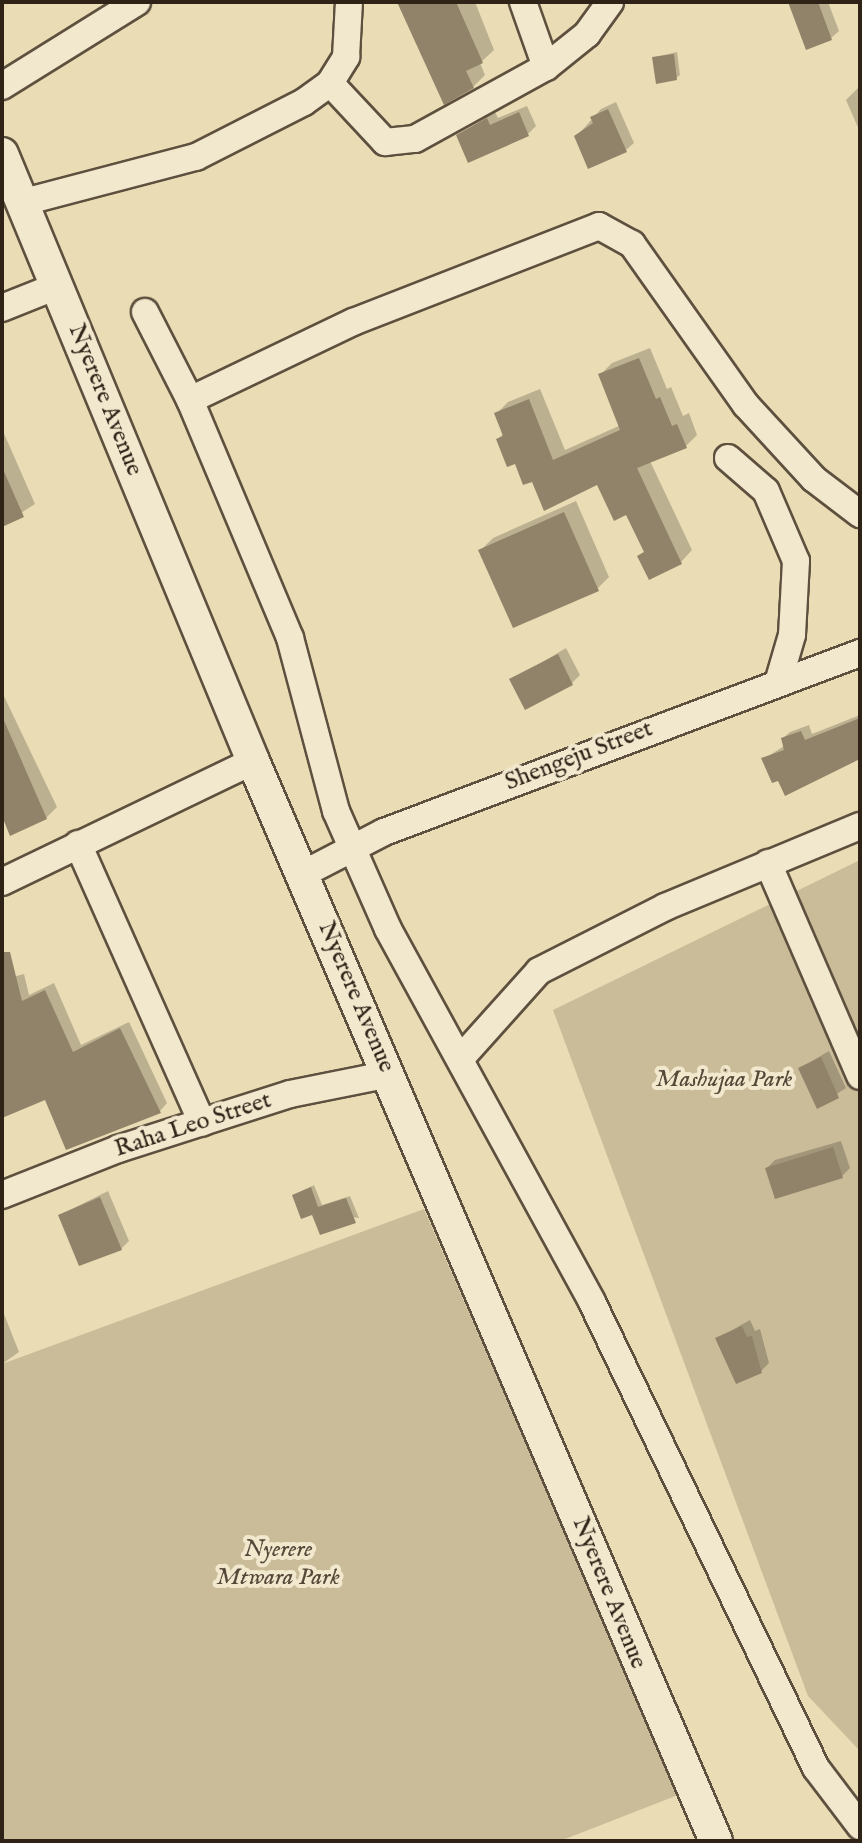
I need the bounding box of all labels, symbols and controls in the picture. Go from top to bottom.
street label: Nyerere Avenue [61,320,149,480]
street label: Shengeju Street [501,715,657,797]
street label: Nyerere Avenue [311,917,401,1077]
park label: Mashujaa Park [656,1066,792,1094]
street label: Raha Leo Street [111,1086,275,1164]
street label: Nyerere Avenue [565,1513,653,1673]
park label: Nyerere Mtwara Park [216,1536,340,1592]

